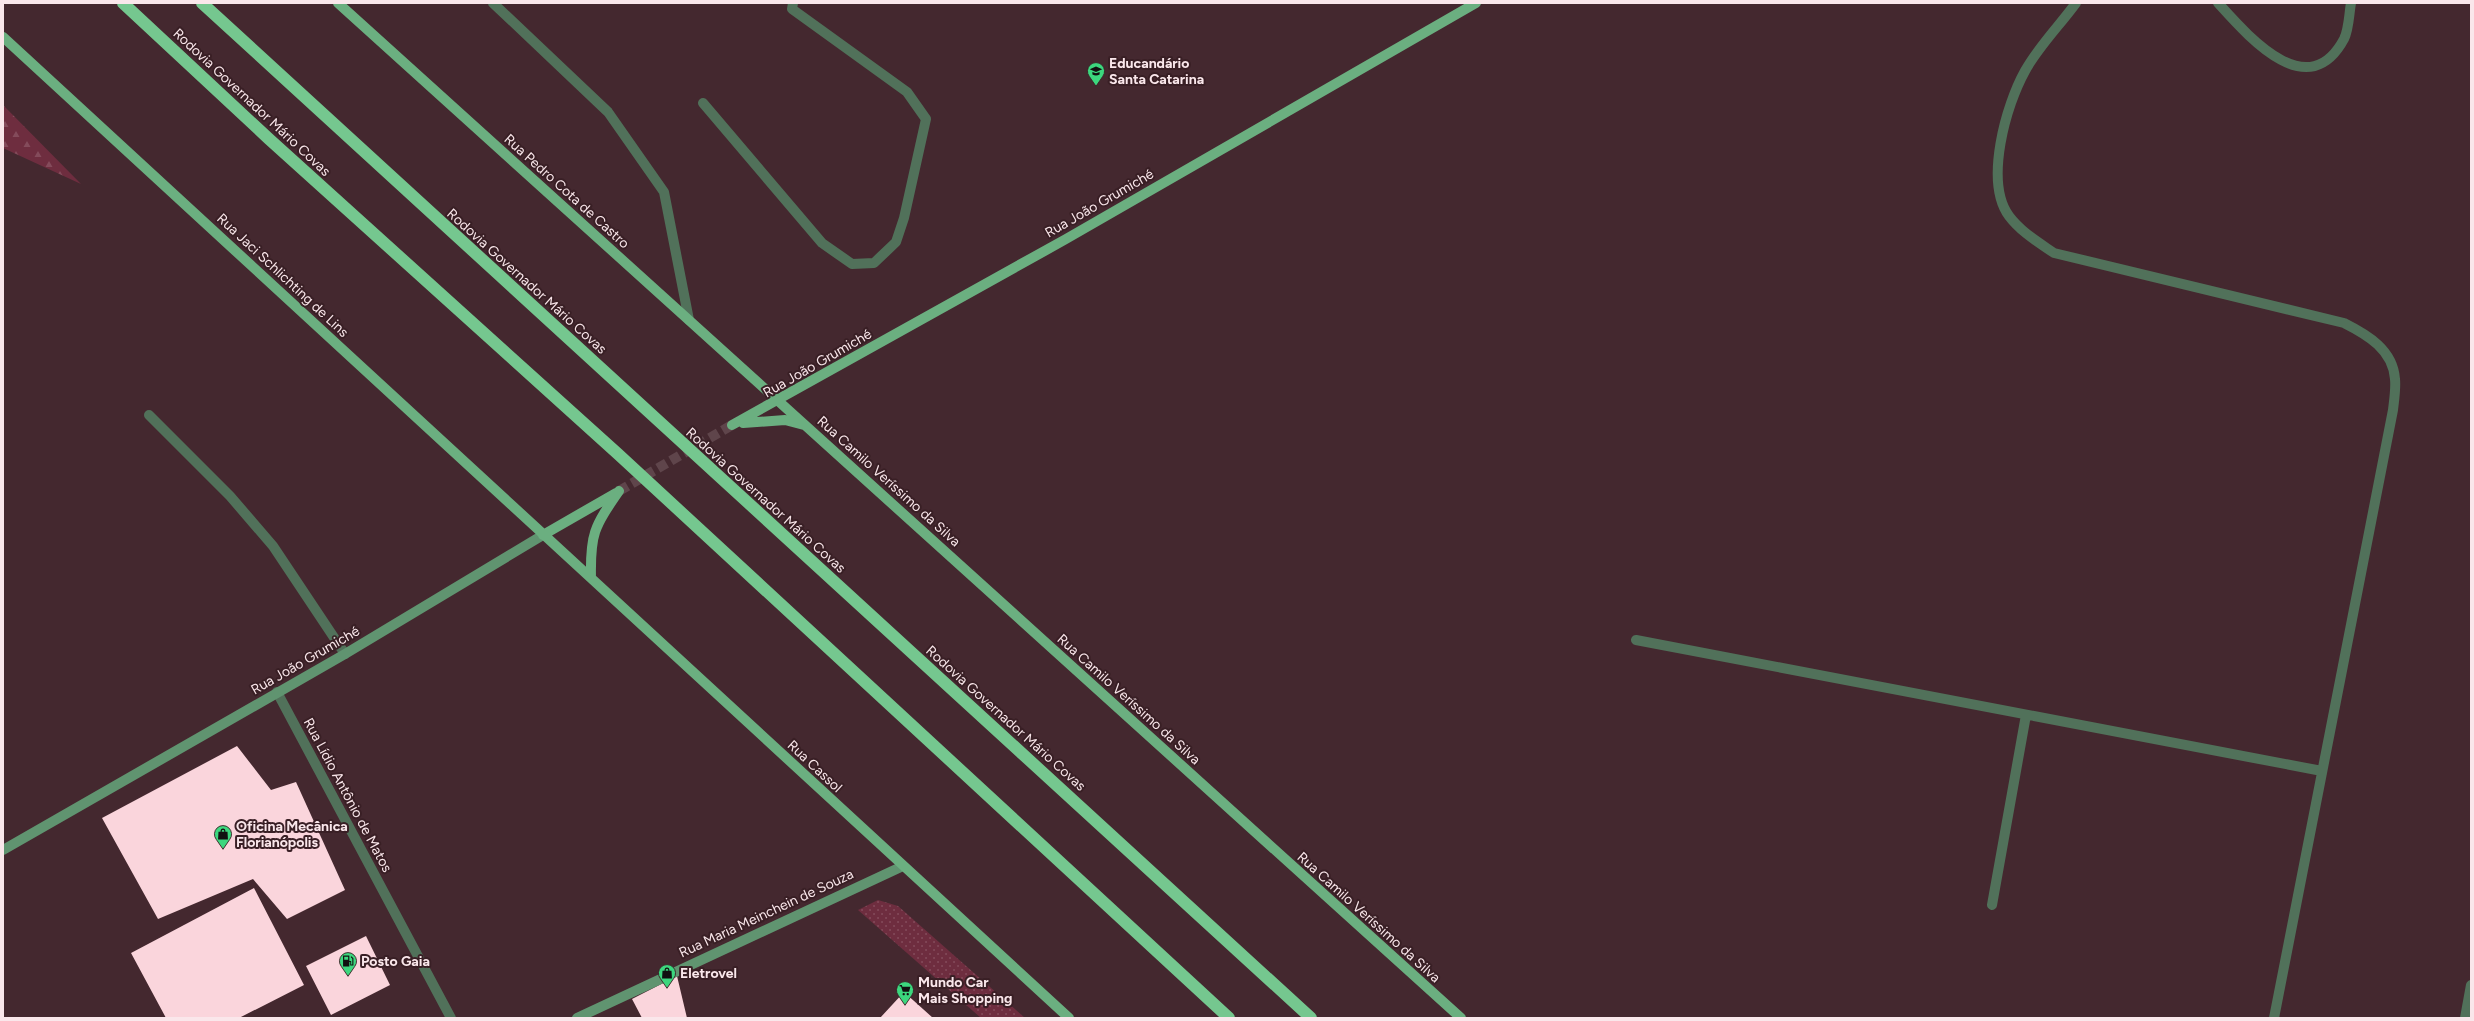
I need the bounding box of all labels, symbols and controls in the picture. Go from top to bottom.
street label: Rodovia Governador Mário Covas [169,25,334,180]
place label: Educandário Santa Catarina [1109,55,1204,88]
school or university icon: Educandário Santa Catarina [1086,61,1106,86]
street label: Rua Pedro Cota de Castro [501,131,633,252]
street label: Rua João Grumiché [1042,165,1157,241]
street label: Rodovia Governador Mário Covas [443,205,610,358]
street label: Rua Jaci Schlichting de Lins [213,210,352,341]
street label: Rua João Grumiché [760,325,875,401]
street label: Rua Camilo Veríssimo da Silva [814,413,964,550]
street label: Rodovia Governador Mário Covas [682,424,849,577]
street label: Rua João Grumiché [248,622,363,698]
street label: Rua Camilo Veríssimo da Silva [1054,631,1204,768]
street label: Rodovia Governador Mário Covas [922,642,1089,795]
street label: Rua Lídio Antônio de Matos [300,715,395,875]
street label: Rua Cassol [784,737,846,796]
place label: Oficina Mecânica Florianópolis [236,818,348,851]
shop icon: Oficina Mecânica Florianópolis [213,824,233,849]
street label: Rua Camilo Veríssimo da Silva [1294,849,1444,986]
street label: Rua Maria Meinchein de Souza [676,865,856,961]
fuel station icon: Posto Gaia [338,951,358,976]
place label: Posto Gaia [361,953,430,970]
shop icon: Eletrovel [657,963,677,988]
place label: Eletrovel [680,965,737,982]
place label: Mundo Car Mais Shopping [918,974,1012,1007]
supermarket icon: Mundo Car Mais Shopping [895,980,915,1005]

